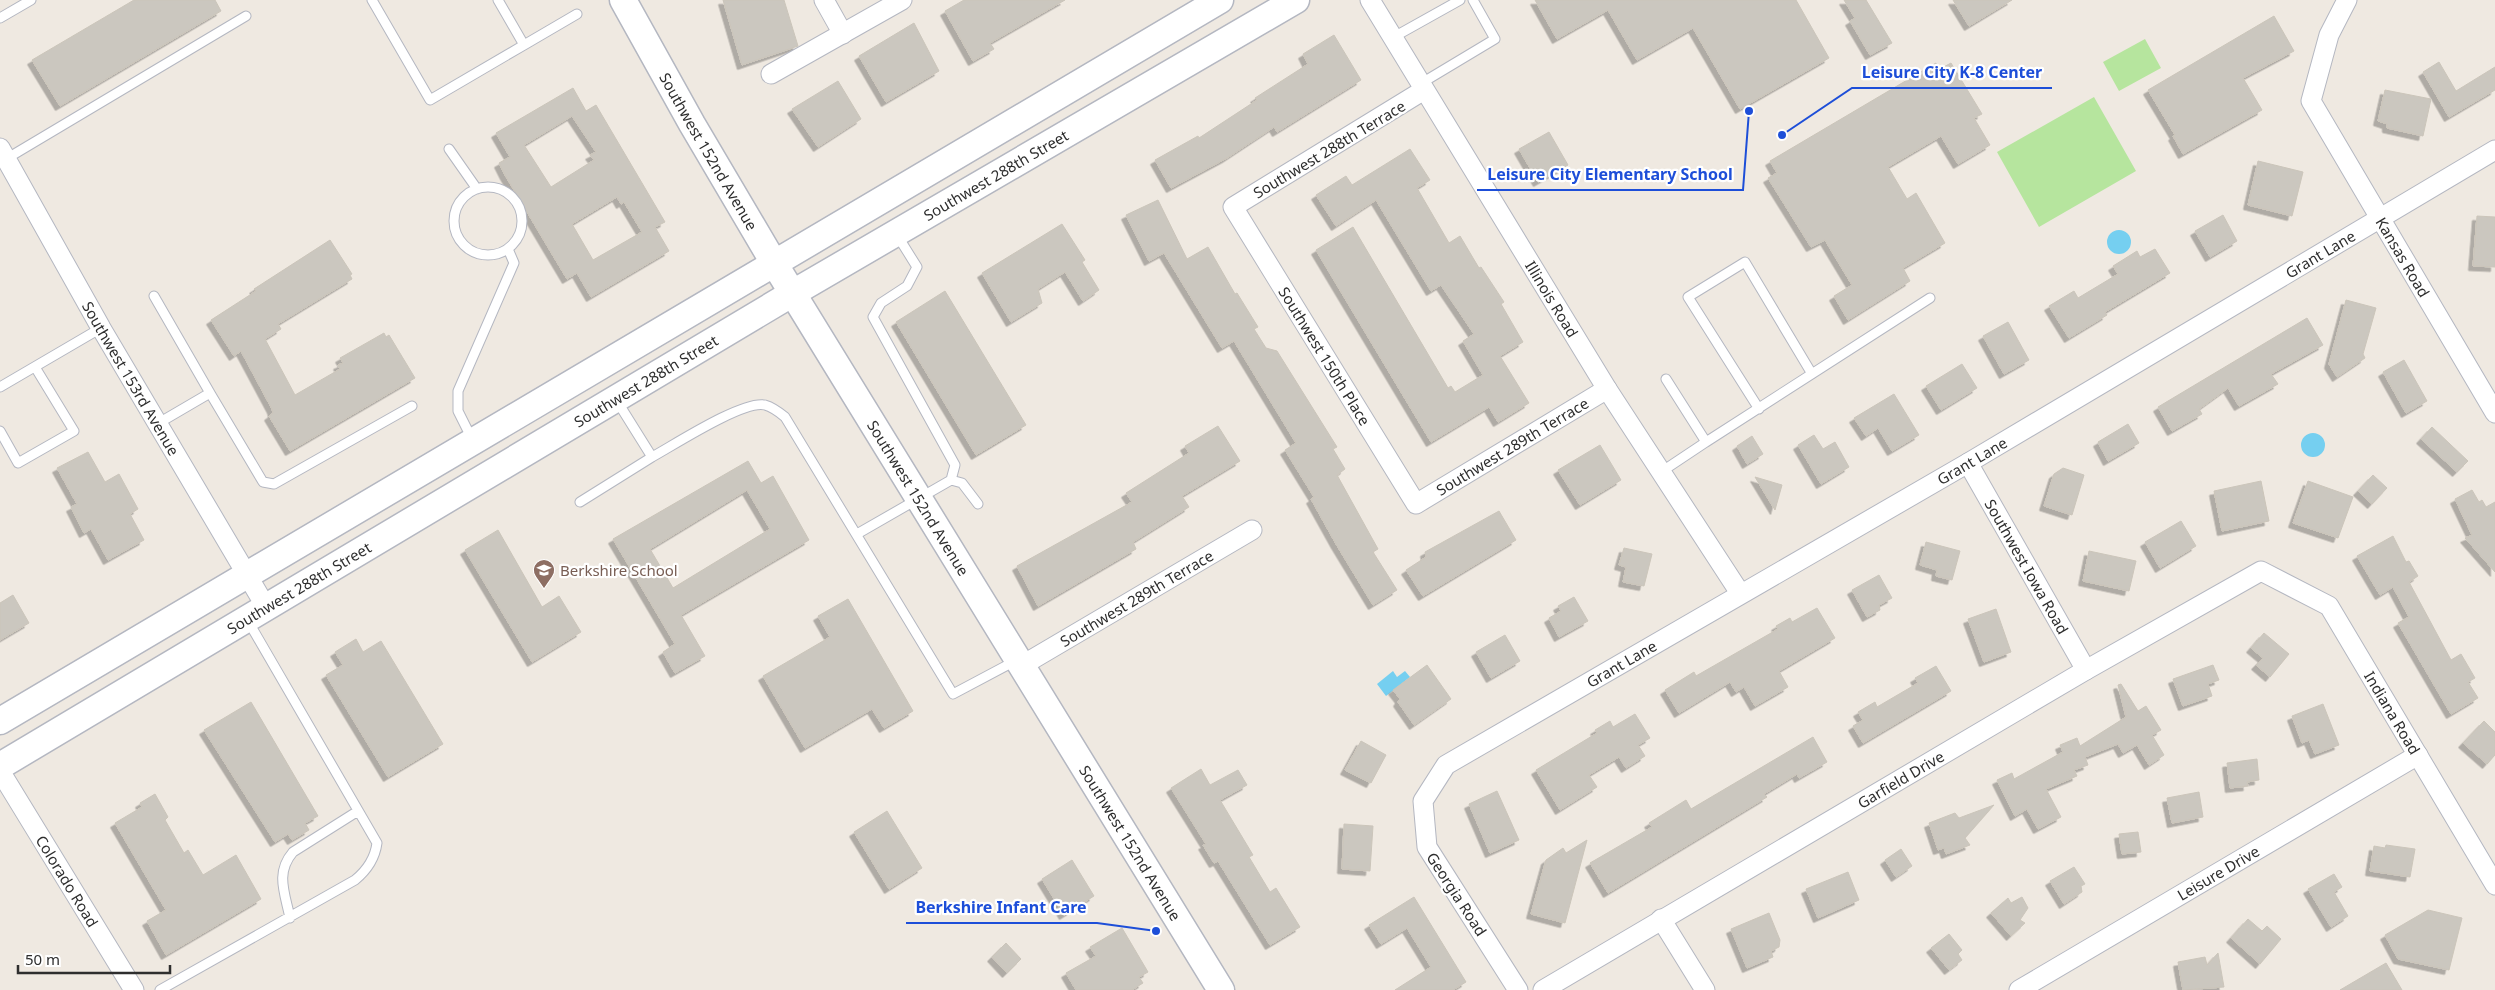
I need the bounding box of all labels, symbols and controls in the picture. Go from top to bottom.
callout: Leisure City K-8 Center [1852,57,2052,88]
text: Leisure City K-8 Center [1862,61,2042,83]
street label: Southwest 152nd Avenue [655,69,762,234]
street label: Southwest 288th Terrace [1249,96,1409,202]
street label: Southwest 288th Street [920,125,1072,225]
callout: Leisure City Elementary School [1477,159,1743,190]
text: Leisure City Elementary School [1487,163,1733,185]
street label: Kansas Road [2372,213,2434,301]
street label: Grant Lane [2282,225,2359,282]
street label: Illinois Road [1521,257,1583,341]
street label: Southwest 150th Place [1274,283,1375,429]
street label: Southwest 153rd Avenue [78,298,184,459]
street label: Southwest 288th Street [570,330,722,431]
street label: Southwest 289th Terrace [1432,393,1592,500]
street label: Southwest 152nd Avenue [863,416,974,579]
street label: Grant Lane [1933,432,2011,489]
street label: Southwest Iowa Road [1981,495,2073,637]
street label: Southwest 288th Street [223,537,375,638]
street label: Southwest 289th Terrace [1056,545,1217,651]
school or university icon: Berkshire School [532,558,556,589]
place label: Berkshire School [560,560,678,580]
street label: Grant Lane [1583,635,1660,692]
street label: Indiana Road [2360,667,2425,758]
street label: Garfield Drive [1854,746,1947,813]
street label: Southwest 152nd Avenue [1075,761,1186,924]
street label: Colorado Road [32,831,103,931]
street label: Leisure Drive [2173,841,2263,905]
street label: Georgia Road [1422,848,1492,940]
callout: Berkshire Infant Care [906,892,1097,923]
text: Berkshire Infant Care [915,896,1087,918]
scale bar [18,942,170,974]
text: 50 m [25,949,60,969]

